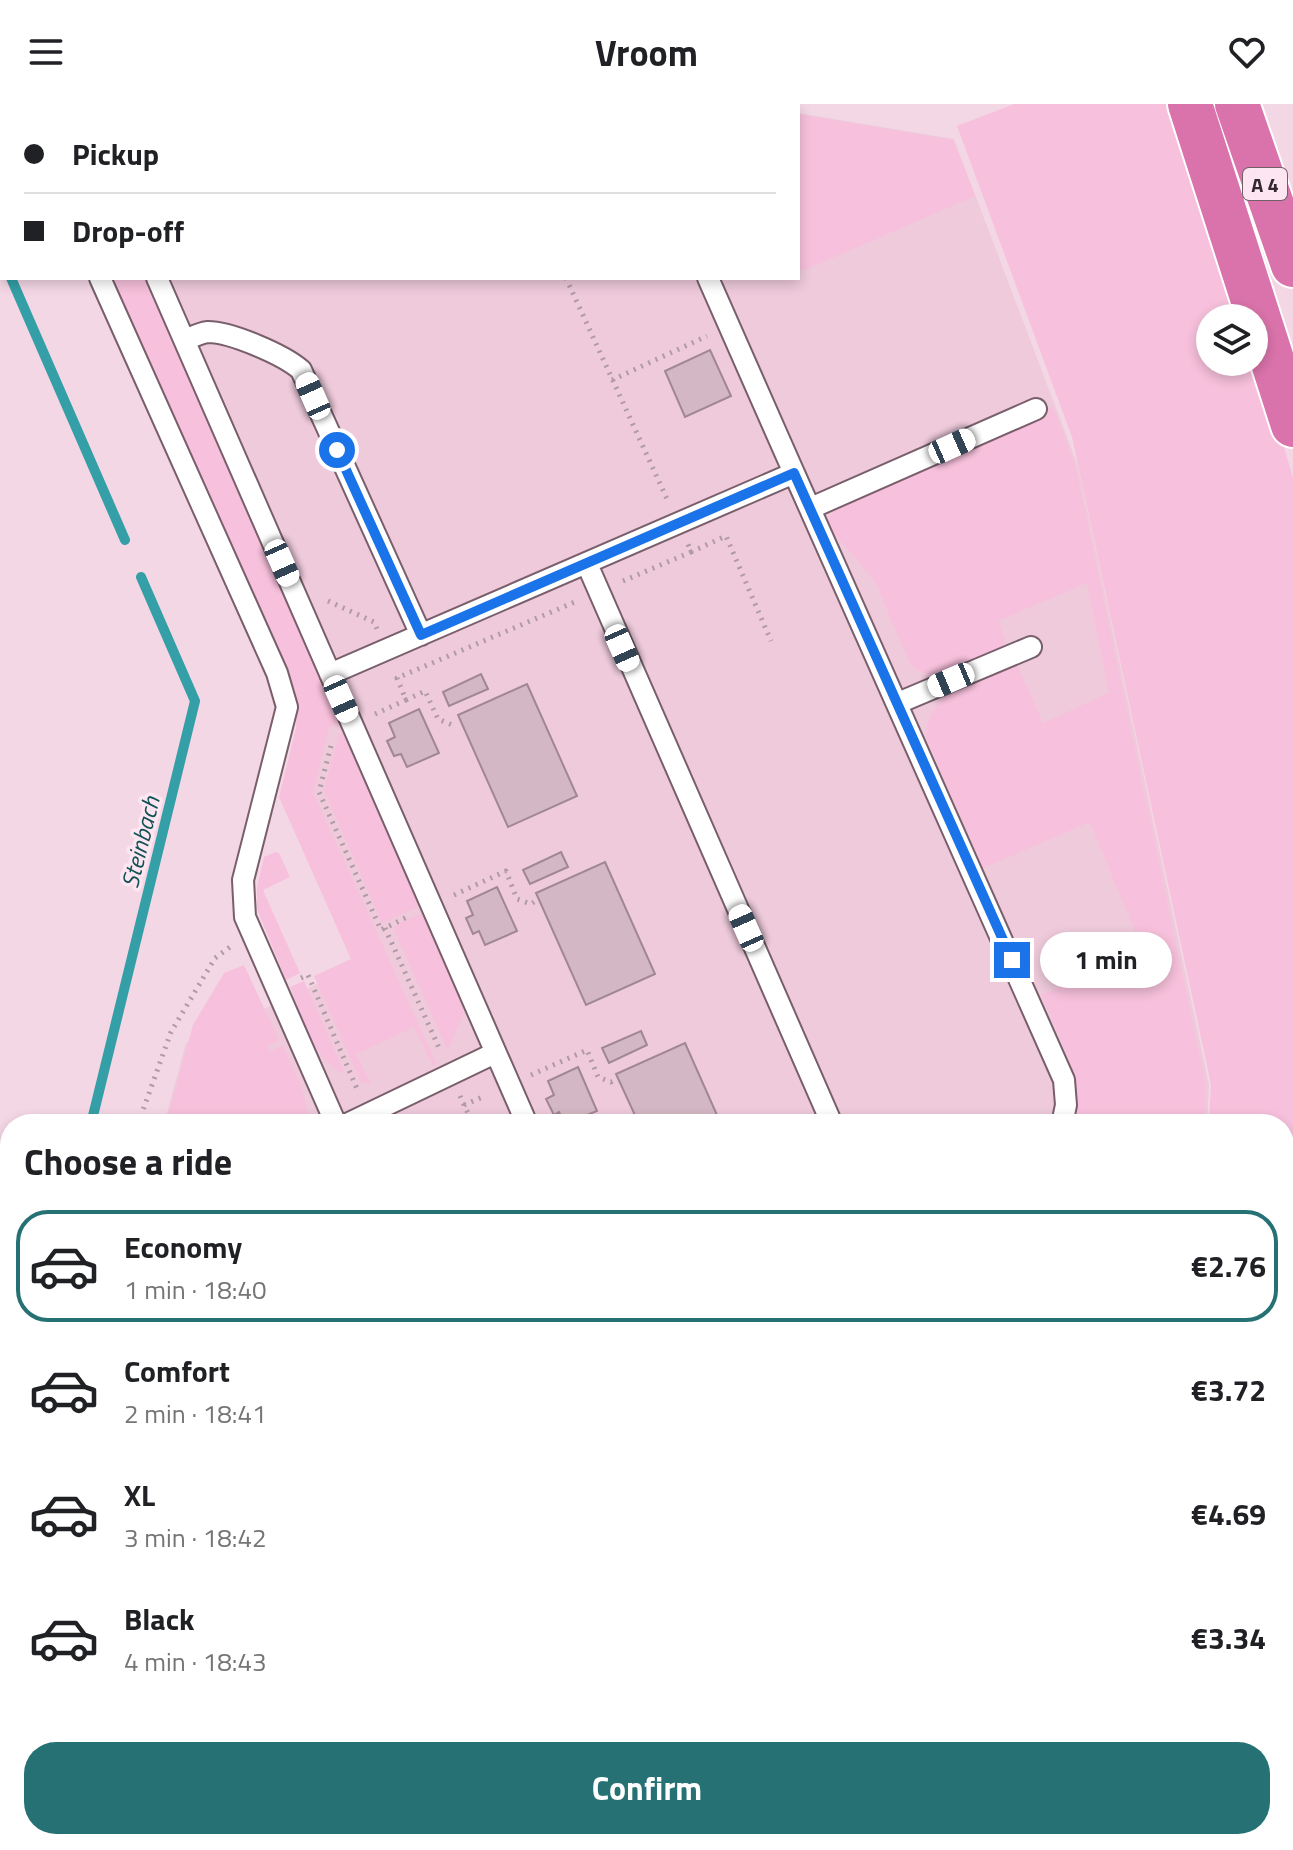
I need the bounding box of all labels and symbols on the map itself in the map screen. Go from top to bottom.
road number: A 4 [1243,168,1287,200]
car [292,369,334,423]
car [925,425,979,467]
route start [319,432,355,468]
car [261,536,303,590]
car [601,621,643,675]
car [924,660,978,700]
car [320,672,362,726]
water label: Steinbach [111,791,169,892]
car [725,901,767,955]
callout: 1 min [1040,932,1172,988]
route end [994,942,1030,978]

